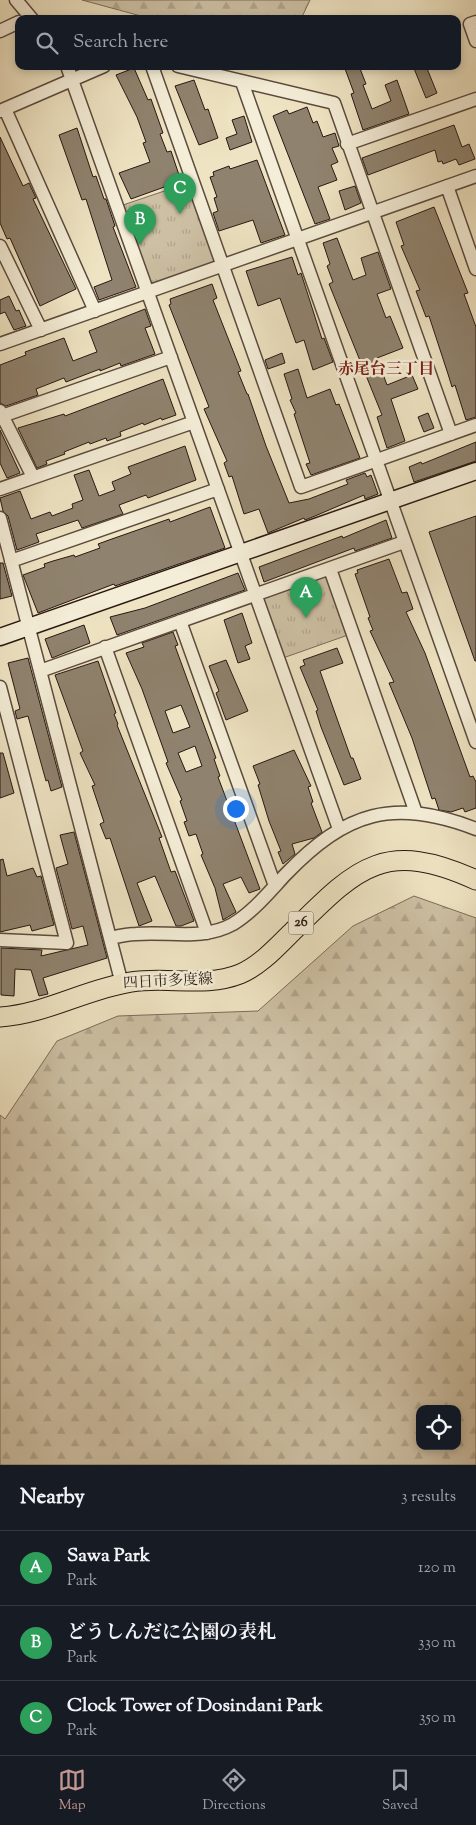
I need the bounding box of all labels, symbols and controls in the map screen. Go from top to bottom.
search box [15,15,461,70]
icon: search [33,29,61,57]
text: Search here [73,29,168,56]
pin: C [164,173,196,214]
pin: B [124,204,156,245]
district label: 赤尾台三丁目 [338,359,434,382]
pin: A [290,577,322,618]
your location [223,796,249,822]
road number: 26 [288,911,314,934]
street label: 四日市多度線 [123,969,213,995]
map controls [416,1405,461,1450]
button: locate [416,1405,461,1450]
text: Nearby [20,1483,85,1513]
text: 3 results [401,1486,456,1509]
text: Sawa Park [67,1543,150,1570]
text: A [30,1557,43,1580]
text: 120 m [418,1557,456,1580]
text: Park [67,1570,98,1593]
text: どうしんだに公園の表札 [67,1620,276,1647]
text: B [31,1632,41,1655]
text: 330 m [418,1632,456,1655]
text: Park [67,1647,98,1670]
text: Clock Tower of Dosindani Park [67,1693,323,1720]
text: C [30,1707,42,1730]
text: 350 m [419,1707,456,1730]
text: Park [67,1720,98,1743]
tab: Map [58,1766,86,1816]
tab: Directions [202,1766,266,1816]
tab: Saved [382,1766,418,1816]

